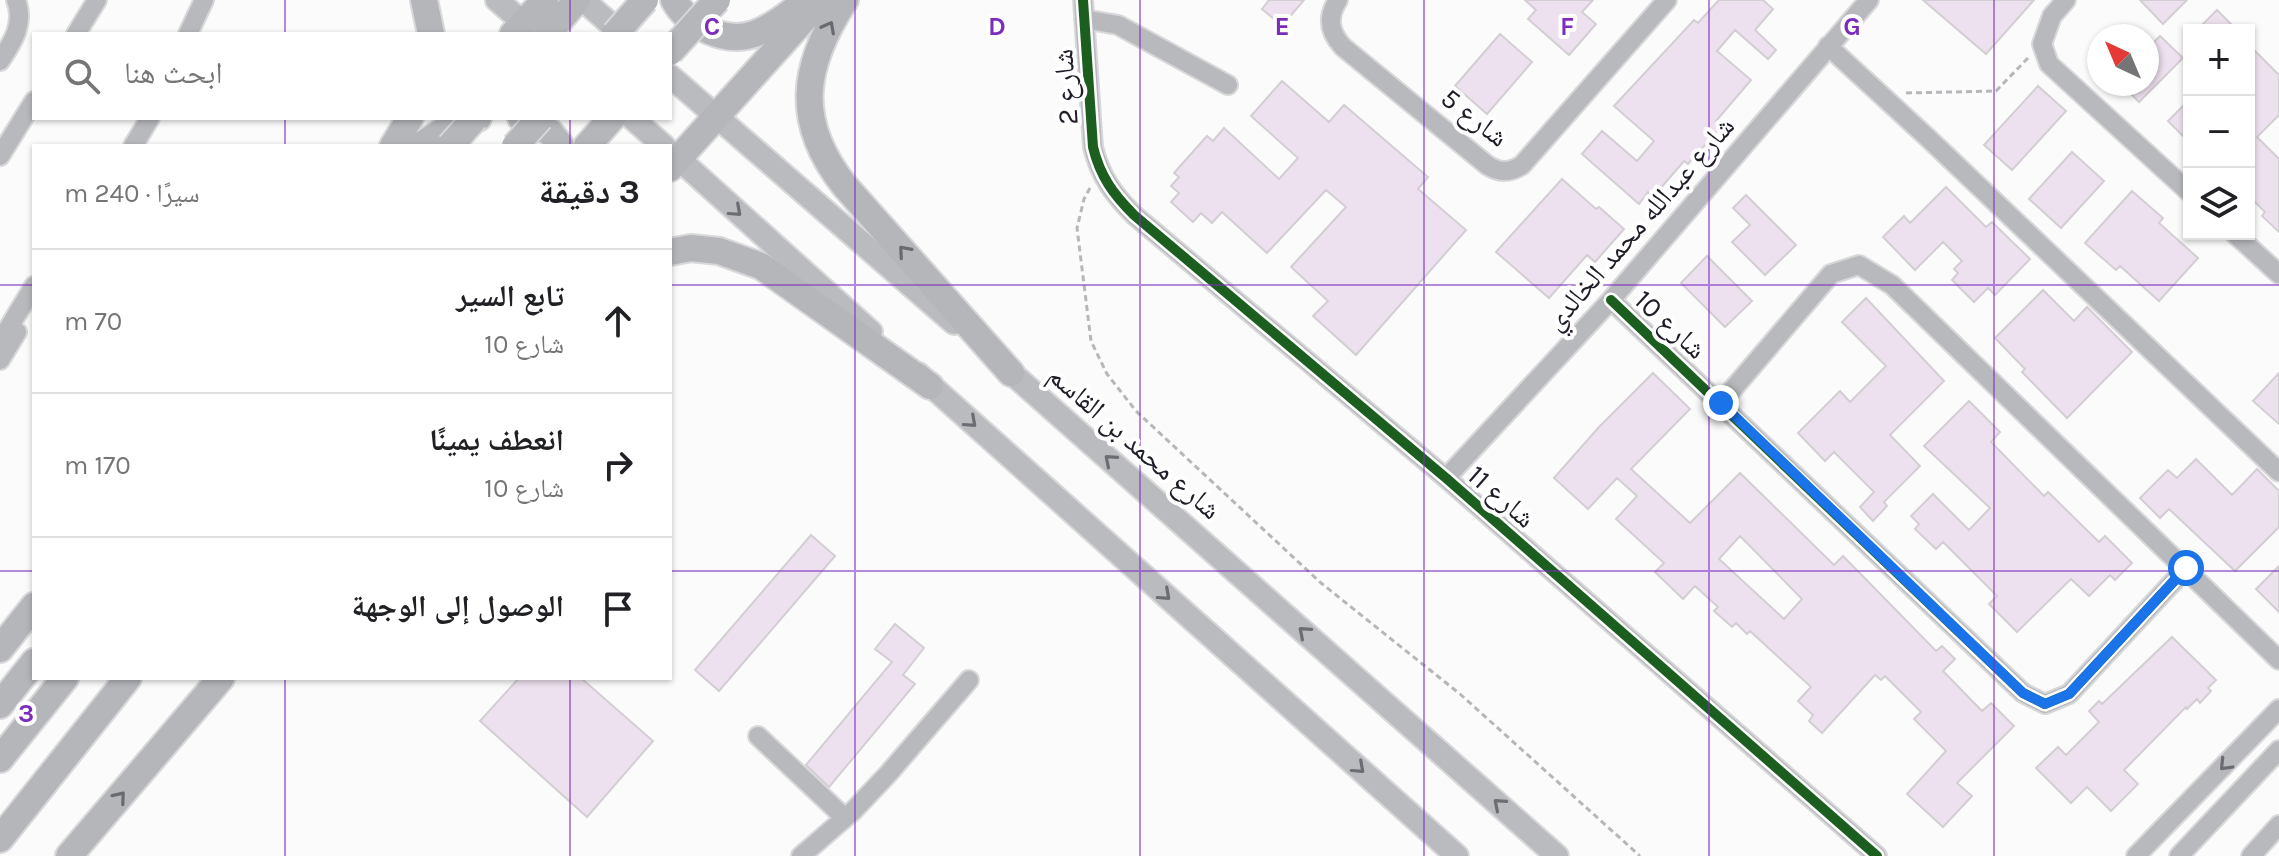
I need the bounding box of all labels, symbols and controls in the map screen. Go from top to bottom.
text: C [704,11,720,42]
text: D [988,11,1006,42]
text: E [1274,11,1290,42]
text: F [1560,11,1574,42]
text: G [1843,11,1861,42]
one-way arrow [819,20,834,35]
north arrow [2087,24,2159,96]
map controls [2183,24,2255,240]
button: + [2183,24,2255,96]
search box [32,32,672,120]
street label: شارع 2 [1046,48,1086,126]
icon: search [60,54,104,98]
text: ابحث هنا [124,55,223,91]
street label: شارع 5 [1434,81,1515,154]
button: − [2183,96,2255,168]
street label: شارع عبدالله محمد الخالدي [1538,110,1746,341]
button: layers [2183,168,2255,240]
text: 3 دقيقة [539,172,640,212]
text: سيرًا · 240 m [64,178,200,209]
one-way arrow [727,201,742,215]
one-way arrow [899,246,913,261]
text: تابع السير [456,278,564,314]
street label: شارع 10 [1627,283,1713,366]
icon: ahead [596,299,640,343]
text: 70 m [64,306,122,337]
text: شارع 10 [484,329,564,360]
street label: شارع محمد بن القاسم [1041,359,1227,528]
route end [1703,385,1739,421]
one-way arrow [962,412,977,427]
text: انعطف يمينًا [429,422,564,458]
icon: right [596,443,640,487]
text: 170 m [64,450,131,481]
one-way arrow [1104,455,1119,469]
street label: شارع 11 [1461,458,1542,535]
text: شارع 10 [484,473,564,504]
route start [2168,550,2204,586]
one-way arrow [1156,586,1171,600]
icon: arrive [596,587,640,631]
text: الوصول إلى الوجهة [352,588,564,624]
one-way arrow [1299,627,1314,642]
text: 3 [18,698,34,729]
one-way arrow [2219,756,2234,770]
one-way arrow [1350,759,1365,773]
one-way arrow [110,791,125,806]
one-way arrow [1493,800,1508,814]

